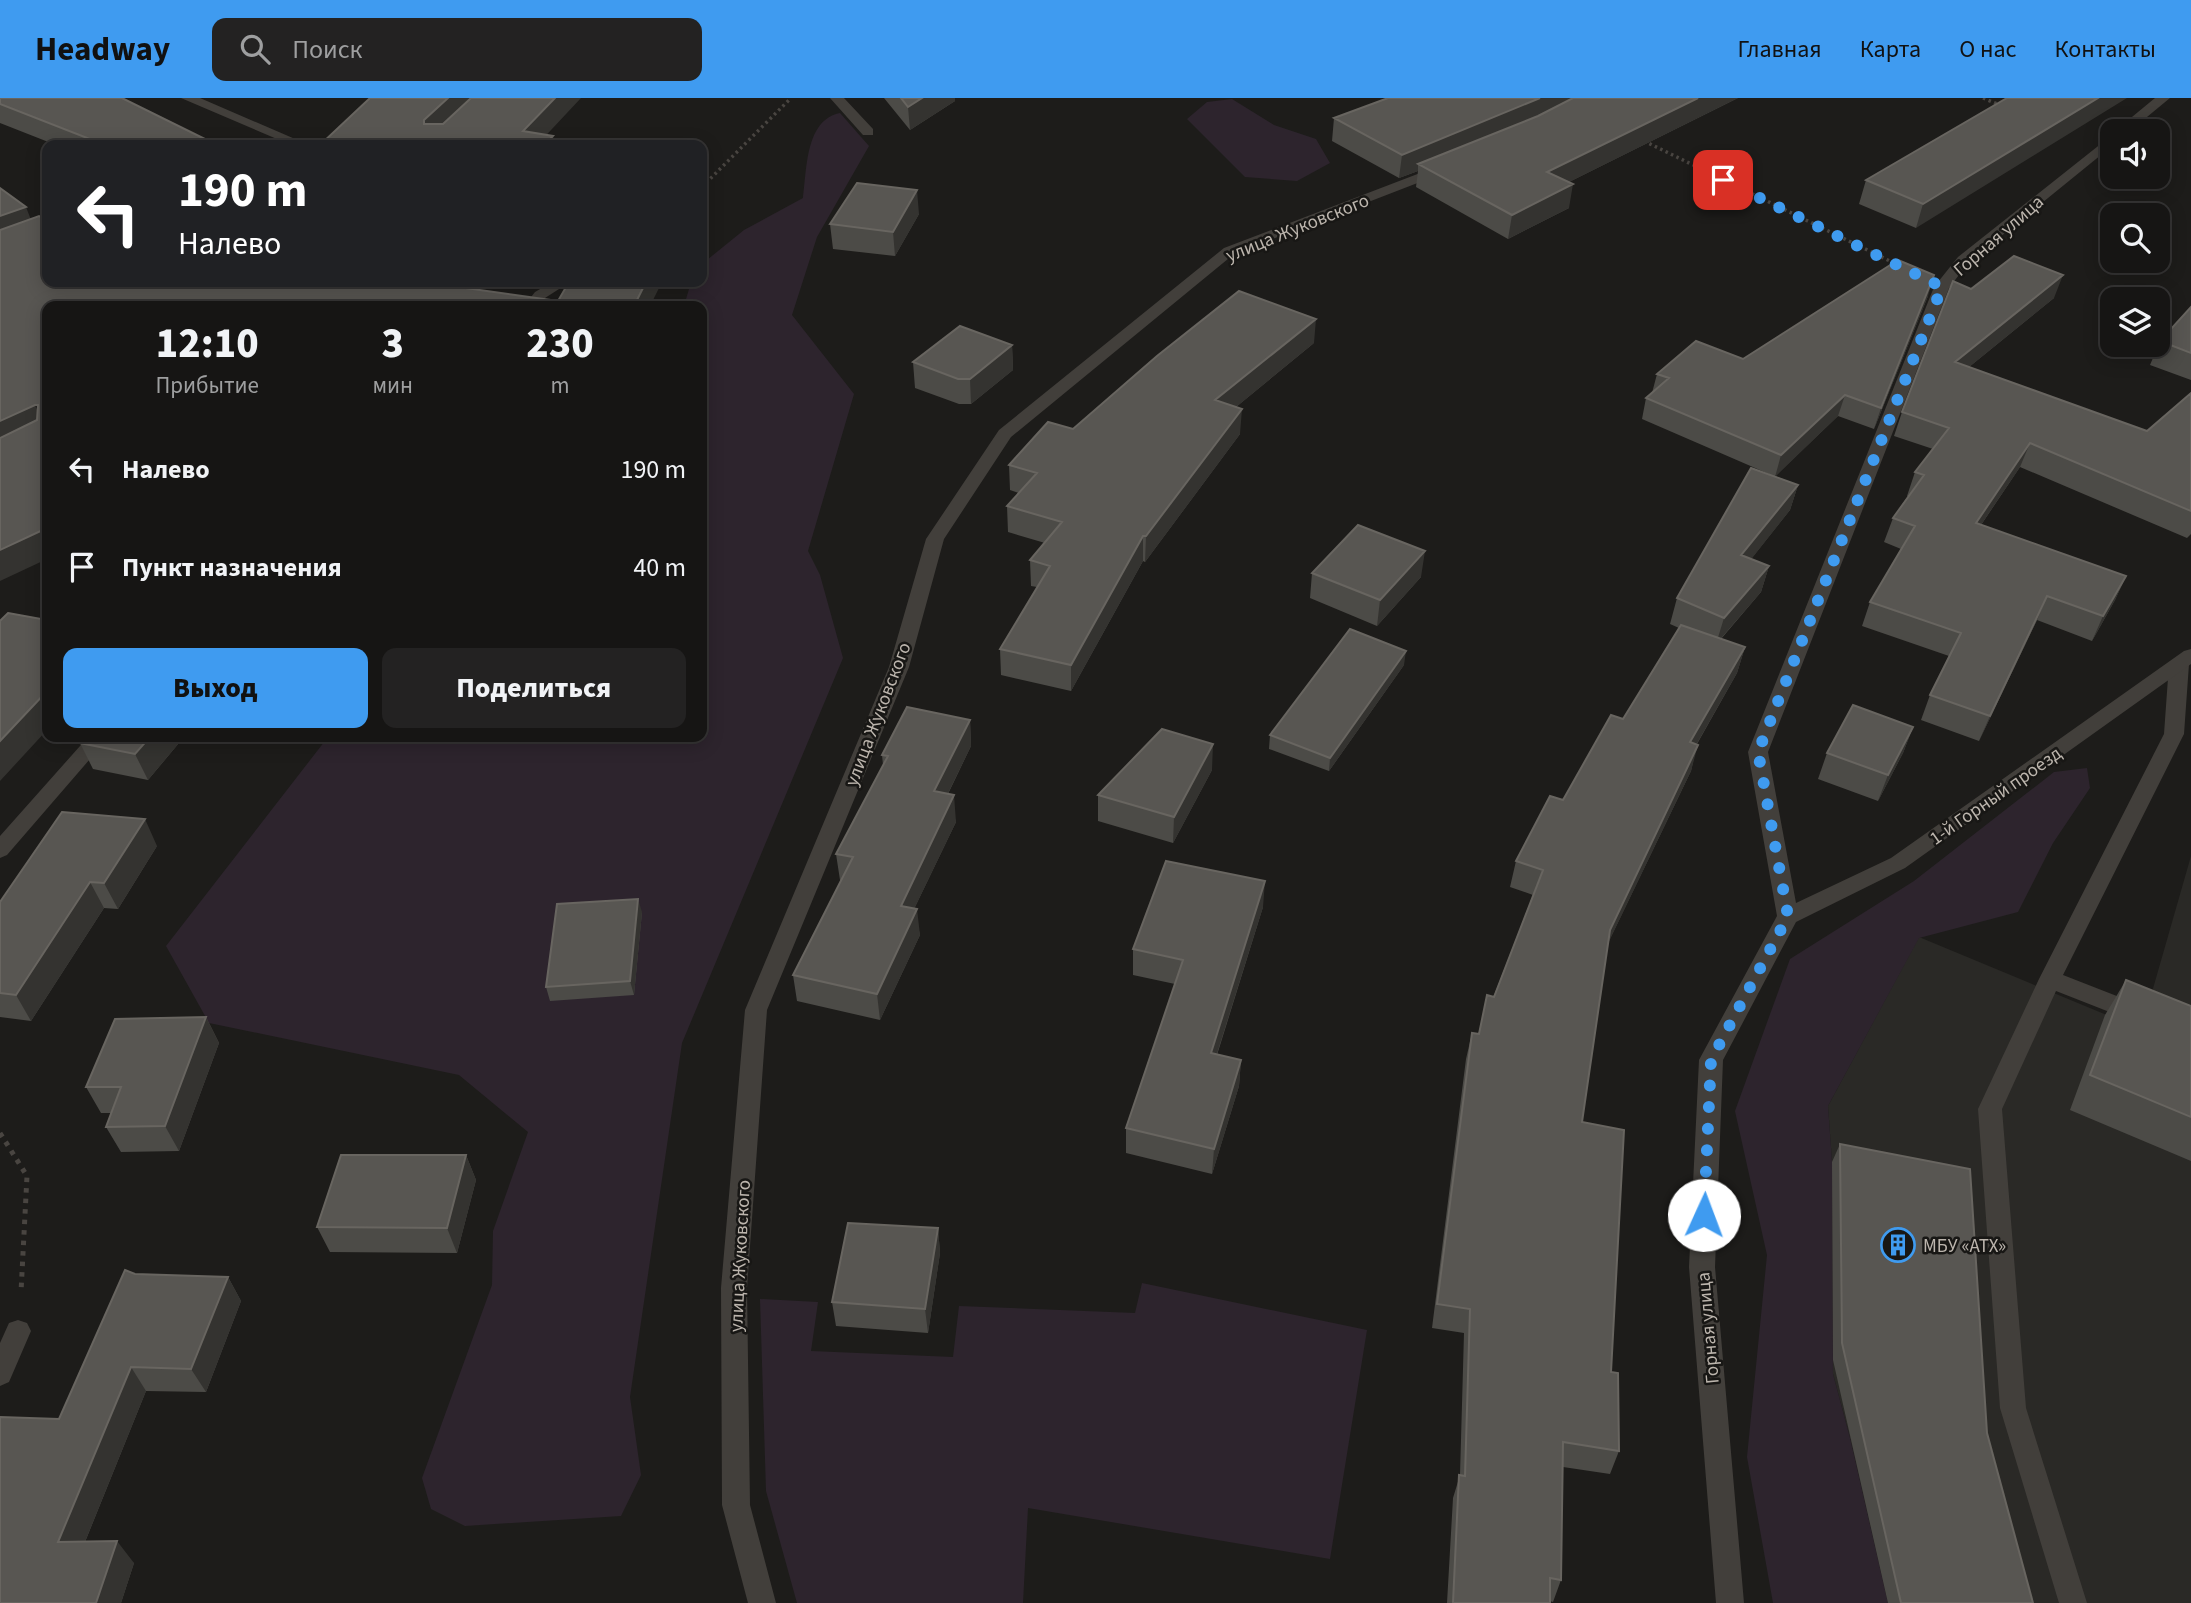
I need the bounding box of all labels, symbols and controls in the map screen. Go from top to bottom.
search box [212,18,702,81]
text: Headway [35,26,170,73]
icon: search [236,30,274,68]
text: Поиск [292,31,362,68]
text: Главная [1737,32,1822,67]
text: Карта [1860,32,1921,67]
text: О нас [1959,32,2016,67]
text: Контакты [2054,32,2156,67]
map controls [2100,119,2170,357]
button: sound [2100,119,2170,189]
pin [1693,150,1753,210]
text: 190 m [178,156,307,226]
icon: arrive [1704,161,1742,199]
icon: left [63,168,154,259]
street label: улица Жуковского [1222,187,1373,269]
street label: Горная улица [1948,189,2050,283]
button: search [2100,203,2170,273]
text: Налево [178,221,281,267]
button: layers [2100,287,2170,357]
text: 12:10 [156,314,259,374]
text: 3 [381,314,404,374]
text: 230 [526,314,594,374]
text: Прибытие [155,369,259,402]
text: мин [372,369,413,402]
text: m [550,369,569,402]
icon: left [63,450,101,488]
text: Налево [122,451,210,488]
text: 190 m [620,451,686,488]
icon: arrive [63,548,101,586]
text: Пункт назначения [122,549,342,586]
text: 40 m [633,549,686,586]
street label: улица Жуковского [839,639,918,790]
button: Выход [63,648,368,728]
button: Поделиться [382,648,686,728]
street label: 1-й Горный проезд [1924,740,2067,852]
position arrow [1667,1178,1741,1252]
street label: улица Жуковского [723,1179,758,1333]
building icon: МБУ «АТХ» [1879,1226,1917,1264]
place label: МБУ «АТХ» [1923,1233,2006,1260]
street label: Горная улица [1690,1271,1727,1385]

